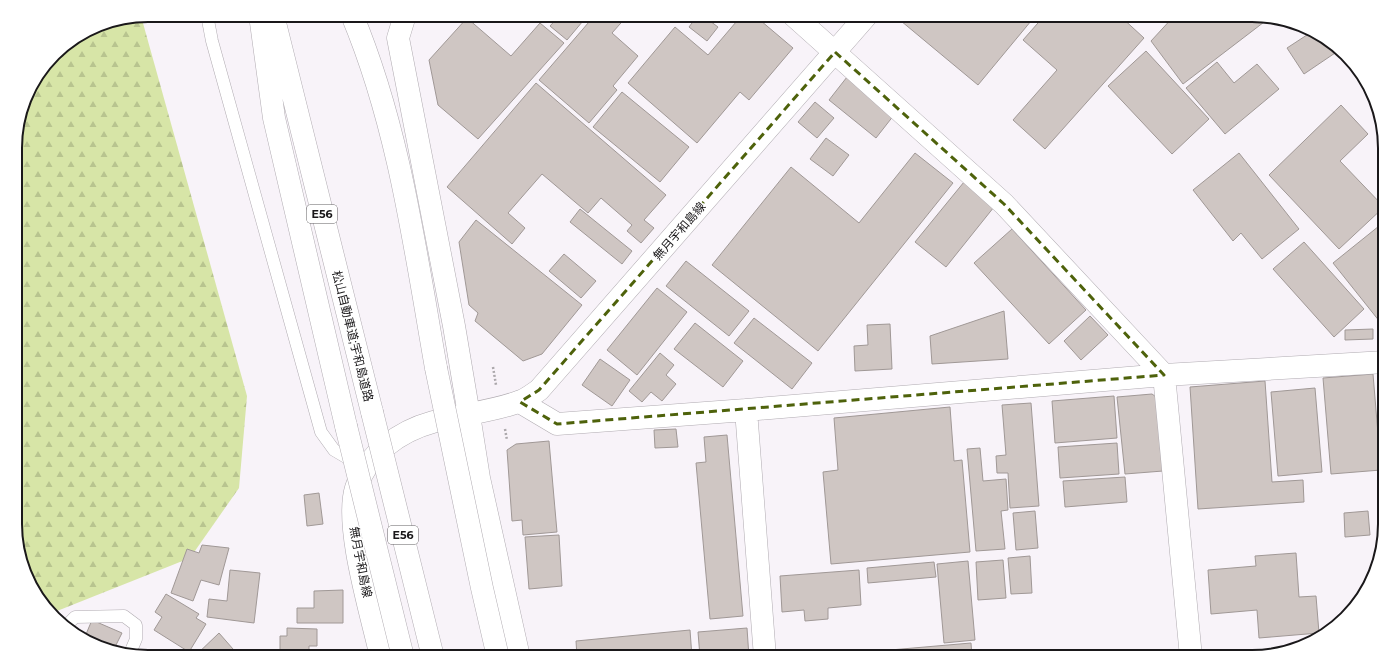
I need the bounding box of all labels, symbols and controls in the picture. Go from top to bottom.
street label: 無月宇和島線 [650,199,708,263]
road number: E56 [307,205,337,223]
street label: 松山自動車道;宇和島道路 [329,269,377,403]
street label: 無月宇和島線 [347,525,375,599]
road number: E56 [388,526,418,544]

